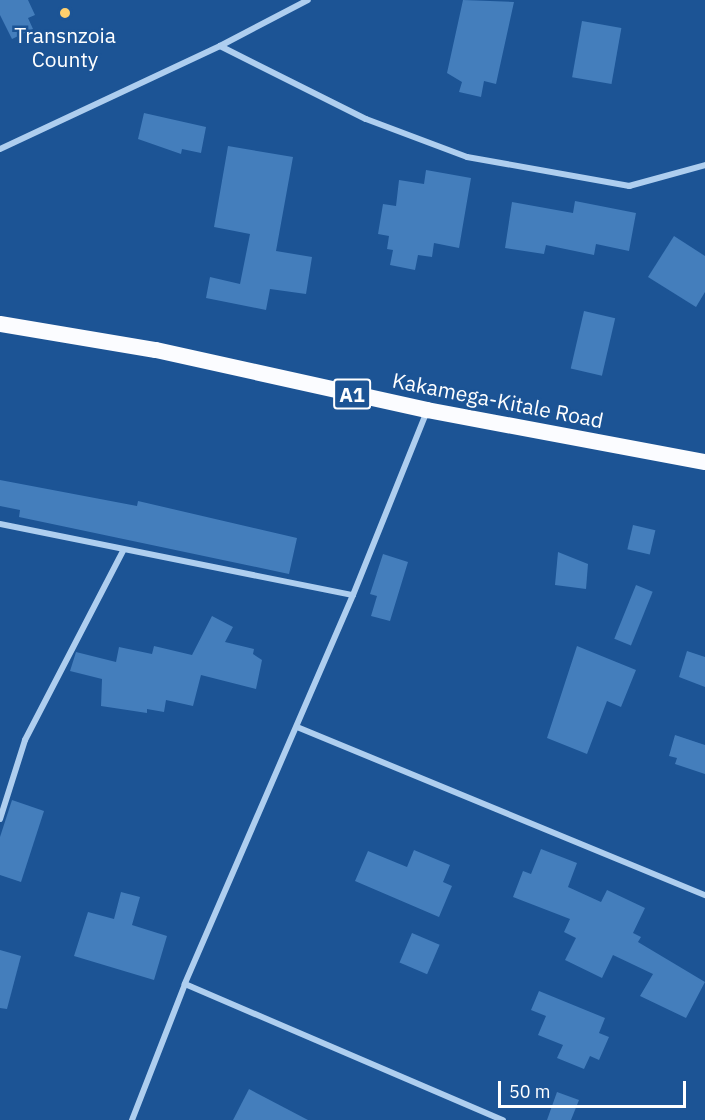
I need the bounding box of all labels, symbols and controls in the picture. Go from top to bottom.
marker: Transnzoia County [58,6,72,20]
place label: Transnzoia County [14,22,116,72]
street label: Kakamega-Kitale Road [390,367,606,433]
road number: A1 [332,377,372,411]
scale bar [501,1069,688,1107]
text: 50 m [509,1080,551,1103]

